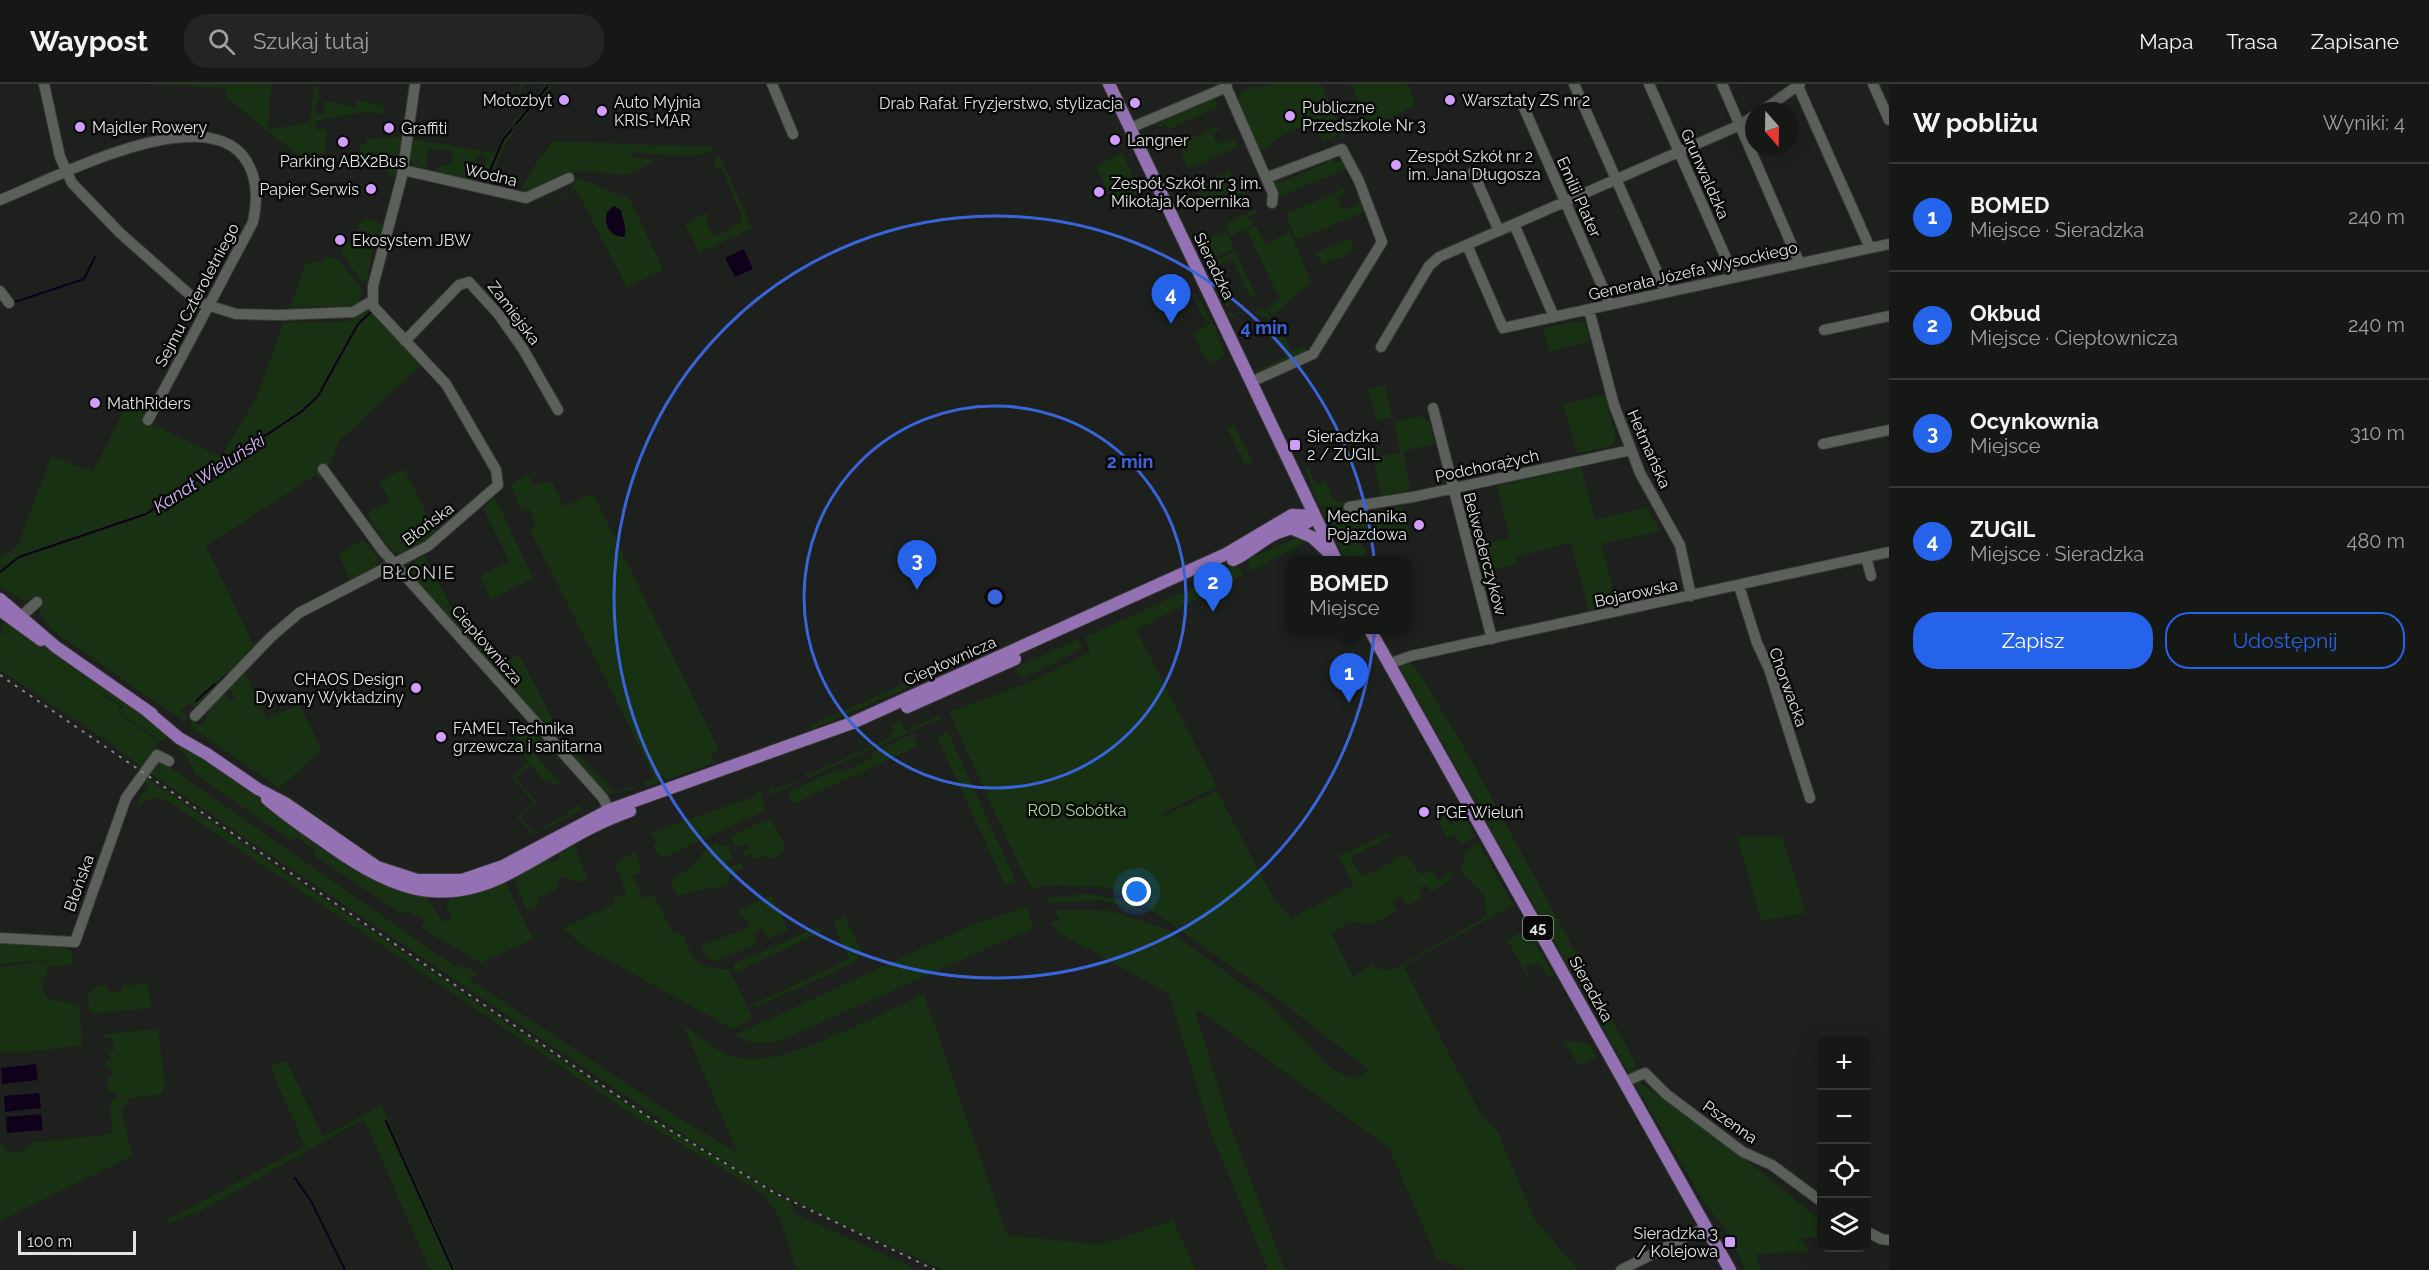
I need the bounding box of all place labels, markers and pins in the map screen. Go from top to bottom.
place label: Motozbyt [483,91,553,110]
place label: Warsztaty ZS nr 2 [1462,91,1590,110]
marker: Motozbyt [557,93,571,107]
place label: Auto Myjnia KRIS-MAR [614,93,701,130]
marker: Warsztaty ZS nr 2 [1443,93,1457,107]
place label: Drab Rafał. Fryzjerstwo, stylizacja [879,94,1123,113]
marker: Drab Rafał. Fryzjerstwo, stylizacja [1128,96,1142,110]
place label: Publiczne Przedszkole Nr 3 [1302,98,1426,135]
marker: Auto Myjnia KRIS-MAR [595,104,609,118]
marker: Publiczne Przedszkole Nr 3 [1283,109,1297,123]
place label: Majdler Rowery [92,118,207,137]
place label: Graffiti [401,119,447,138]
marker: Majdler Rowery [73,120,87,134]
marker: Graffiti [382,121,396,135]
place label: Langner [1127,131,1189,150]
marker: Langner [1108,133,1122,147]
marker: Parking ABX2Bus [336,135,350,149]
place label: Zespół Szkół nr 2 im. Jana Długosza [1408,147,1541,184]
place label: Parking ABX2Bus [280,152,407,171]
marker: Zespół Szkół nr 2 im. Jana Długosza [1389,158,1403,172]
place label: Zespół Szkół nr 3 im. Mikołaja Kopernika [1111,174,1262,211]
place label: Papier Serwis [259,180,359,199]
marker: Papier Serwis [364,182,378,196]
marker: Zespół Szkół nr 3 im. Mikołaja Kopernika [1092,185,1106,199]
place label: Ekosystem JBW [352,231,471,250]
marker: Ekosystem JBW [333,233,347,247]
pin: 4 [1152,274,1190,324]
place label: MathRiders [107,394,191,413]
marker: MathRiders [88,396,102,410]
place label: Sieradzka 2 / ZUGIL [1307,427,1381,464]
marker: Sieradzka 2 / ZUGIL [1288,438,1302,452]
place label: Mechanika Pojazdowa [1327,507,1407,544]
marker: Mechanika Pojazdowa [1412,518,1426,532]
pin: 3 [898,540,936,590]
pin: 2 [1194,562,1232,612]
centre of rings [985,587,1005,607]
pin: 1 [1330,654,1368,703]
place label: CHAOS Design Dywany Wykładziny [255,670,404,707]
marker: CHAOS Design Dywany Wykładziny [409,681,423,695]
place label: FAMEL Technika grzewcza i sanitarna [453,719,602,756]
marker: FAMEL Technika grzewcza i sanitarna [434,730,448,744]
place label: PGE Wieluń [1436,803,1523,822]
marker: PGE Wieluń [1417,805,1431,819]
place label: Sieradzka 3 / Kolejowa [1633,1224,1718,1261]
marker: Sieradzka 3 / Kolejowa [1723,1235,1737,1249]

